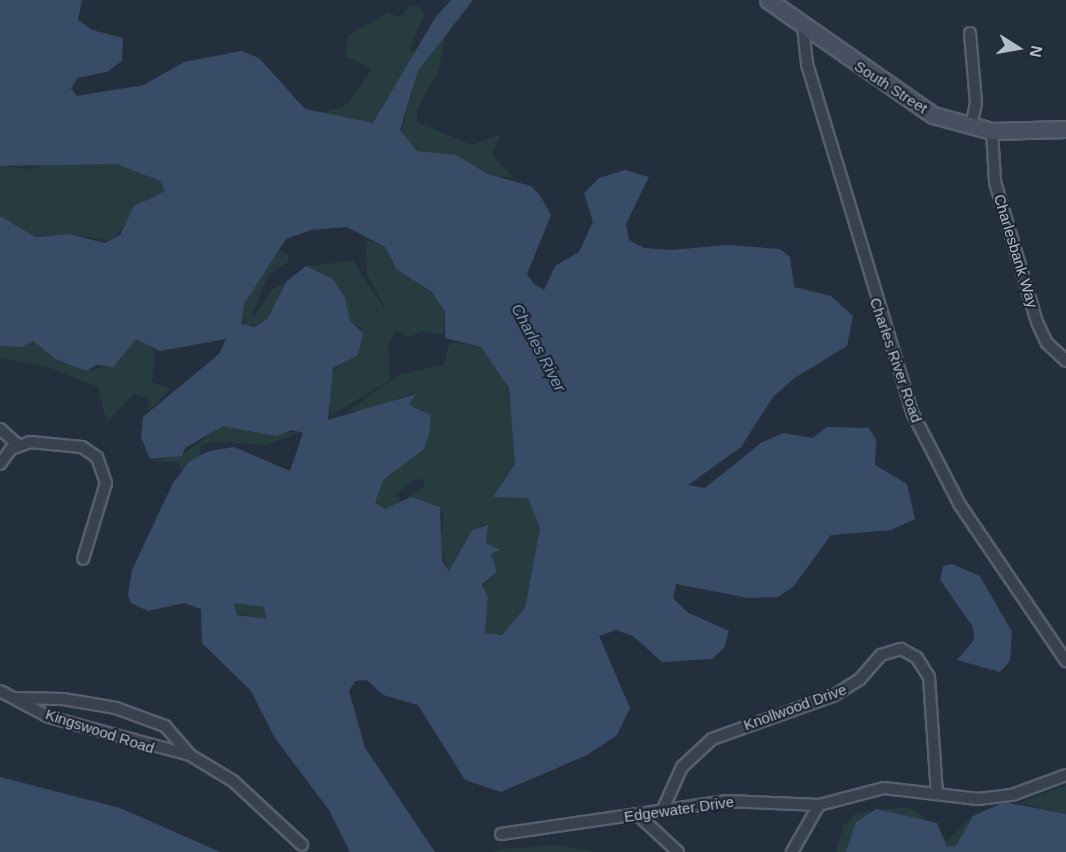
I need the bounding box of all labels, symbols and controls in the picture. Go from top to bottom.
north arrow [988,18,1048,78]
text: N [1027,44,1046,59]
street label: South Street [851,57,931,117]
street label: Charlesbank Way [990,192,1042,310]
street label: Charles River Road [866,295,926,425]
water label: Charles River [507,301,569,395]
street label: Knollwood Drive [741,680,849,734]
street label: Kingswood Road [43,705,157,757]
street label: Edgewater Drive [623,792,735,826]

